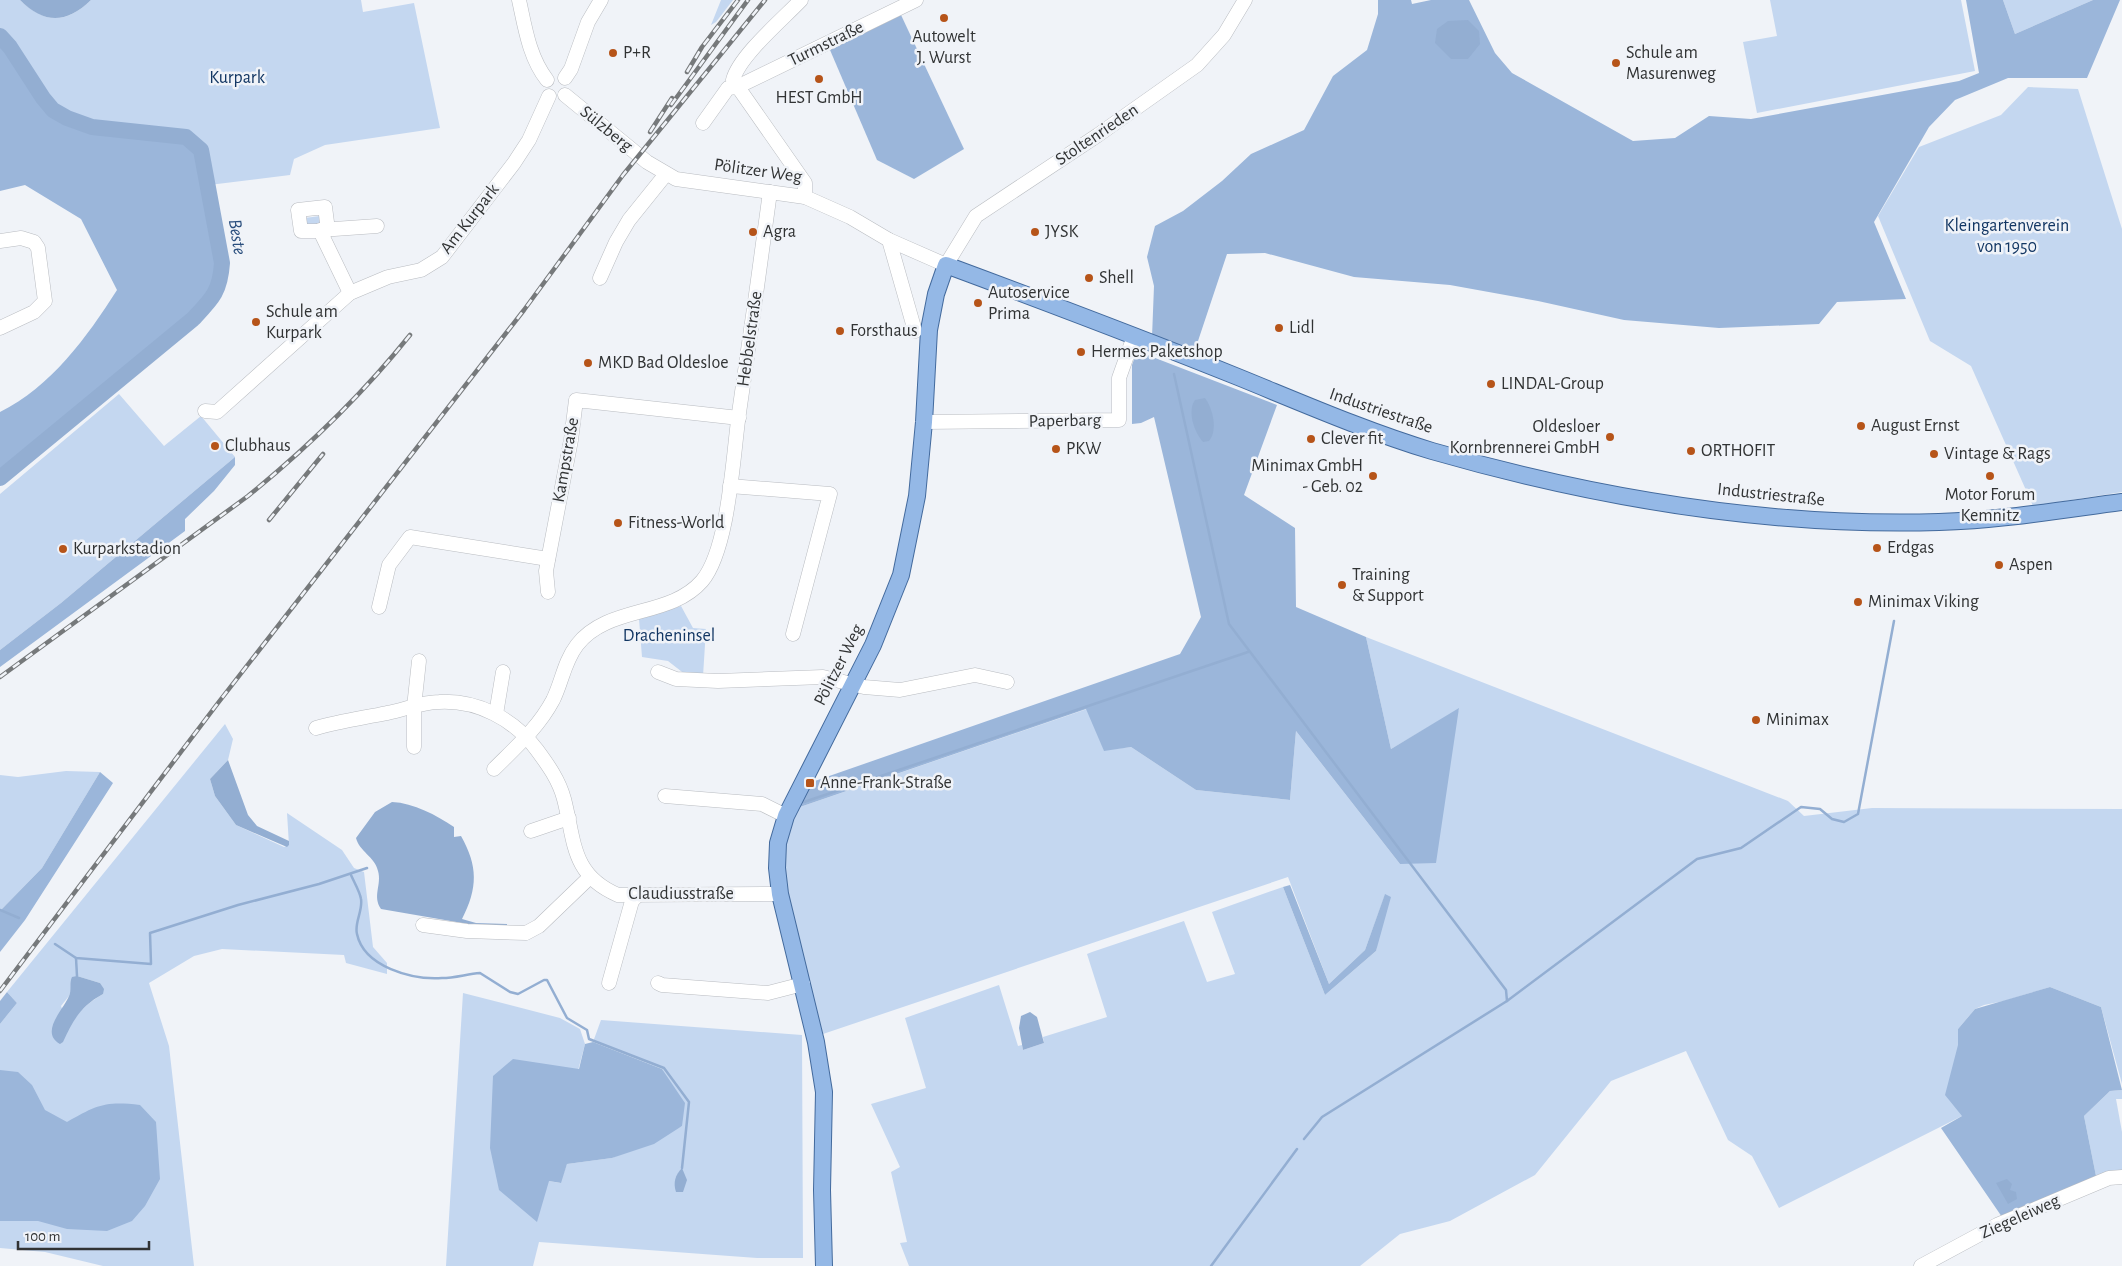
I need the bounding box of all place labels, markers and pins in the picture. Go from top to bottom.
marker: Autowelt J. Wurst [938,12,950,24]
place label: Autowelt J. Wurst [912,28,976,67]
place label: P+R [623,44,651,62]
place label: Schule am Masurenweg [1626,44,1716,83]
marker: P+R [607,47,619,59]
marker: Schule am Masurenweg [1610,57,1622,69]
marker: HEST GmbH [813,73,825,85]
place label: HEST GmbH [775,89,863,107]
place label: Agra [763,223,796,241]
place label: JYSK [1045,223,1079,241]
marker: Agra [747,226,759,238]
marker: JYSK [1029,226,1041,238]
place label: Shell [1099,269,1134,287]
marker: Shell [1083,272,1095,284]
place label: Autoservice Prima [988,284,1070,323]
marker: Autoservice Prima [972,297,984,309]
place label: Schule am Kurpark [266,303,338,342]
marker: Schule am Kurpark [250,316,262,328]
place label: Lidl [1289,319,1315,337]
place label: Forsthaus [850,322,918,340]
marker: Lidl [1273,322,1285,334]
marker: Forsthaus [834,325,846,337]
place label: Hermes Paketshop [1091,343,1223,361]
marker: Hermes Paketshop [1075,346,1087,358]
place label: MKD Bad Oldesloe [598,354,729,372]
marker: MKD Bad Oldesloe [582,357,594,369]
place label: LINDAL-Group [1501,375,1604,393]
marker: LINDAL-Group [1485,378,1497,390]
place label: August Ernst [1871,417,1960,435]
place label: Oldesloer Kornbrennerei GmbH [1449,418,1600,457]
marker: August Ernst [1855,420,1867,432]
place label: Clever fit [1321,430,1384,448]
marker: Oldesloer Kornbrennerei GmbH [1604,431,1616,443]
marker: Clever fit [1305,433,1317,445]
place label: Clubhaus [225,437,291,455]
marker: Clubhaus [209,440,221,452]
place label: PKW [1066,440,1101,458]
place label: ORTHOFIT [1701,442,1775,460]
marker: PKW [1050,443,1062,455]
marker: ORTHOFIT [1685,445,1697,457]
place label: Vintage & Rags [1944,445,2051,463]
marker: Vintage & Rags [1928,448,1940,460]
place label: Minimax GmbH - Geb. 02 [1251,457,1363,496]
marker: Minimax GmbH - Geb. 02 [1367,470,1379,482]
marker: Motor Forum Kemnitz [1984,470,1996,482]
place label: Motor Forum Kemnitz [1945,486,2035,525]
place label: Fitness-World [628,514,724,532]
marker: Fitness-World [612,517,624,529]
place label: Erdgas [1887,539,1934,557]
place label: Kurparkstadion [73,540,181,558]
marker: Erdgas [1871,542,1883,554]
marker: Kurparkstadion [57,543,69,555]
place label: Aspen [2009,556,2053,574]
marker: Aspen [1993,559,2005,571]
place label: Training & Support [1352,566,1424,605]
marker: Training & Support [1336,579,1348,591]
place label: Minimax Viking [1868,593,1979,611]
marker: Minimax Viking [1852,596,1864,608]
place label: Minimax [1766,711,1829,729]
marker: Minimax [1750,714,1762,726]
place label: Anne-Frank-Straße [820,774,952,792]
marker: Anne-Frank-Straße [804,777,816,789]

